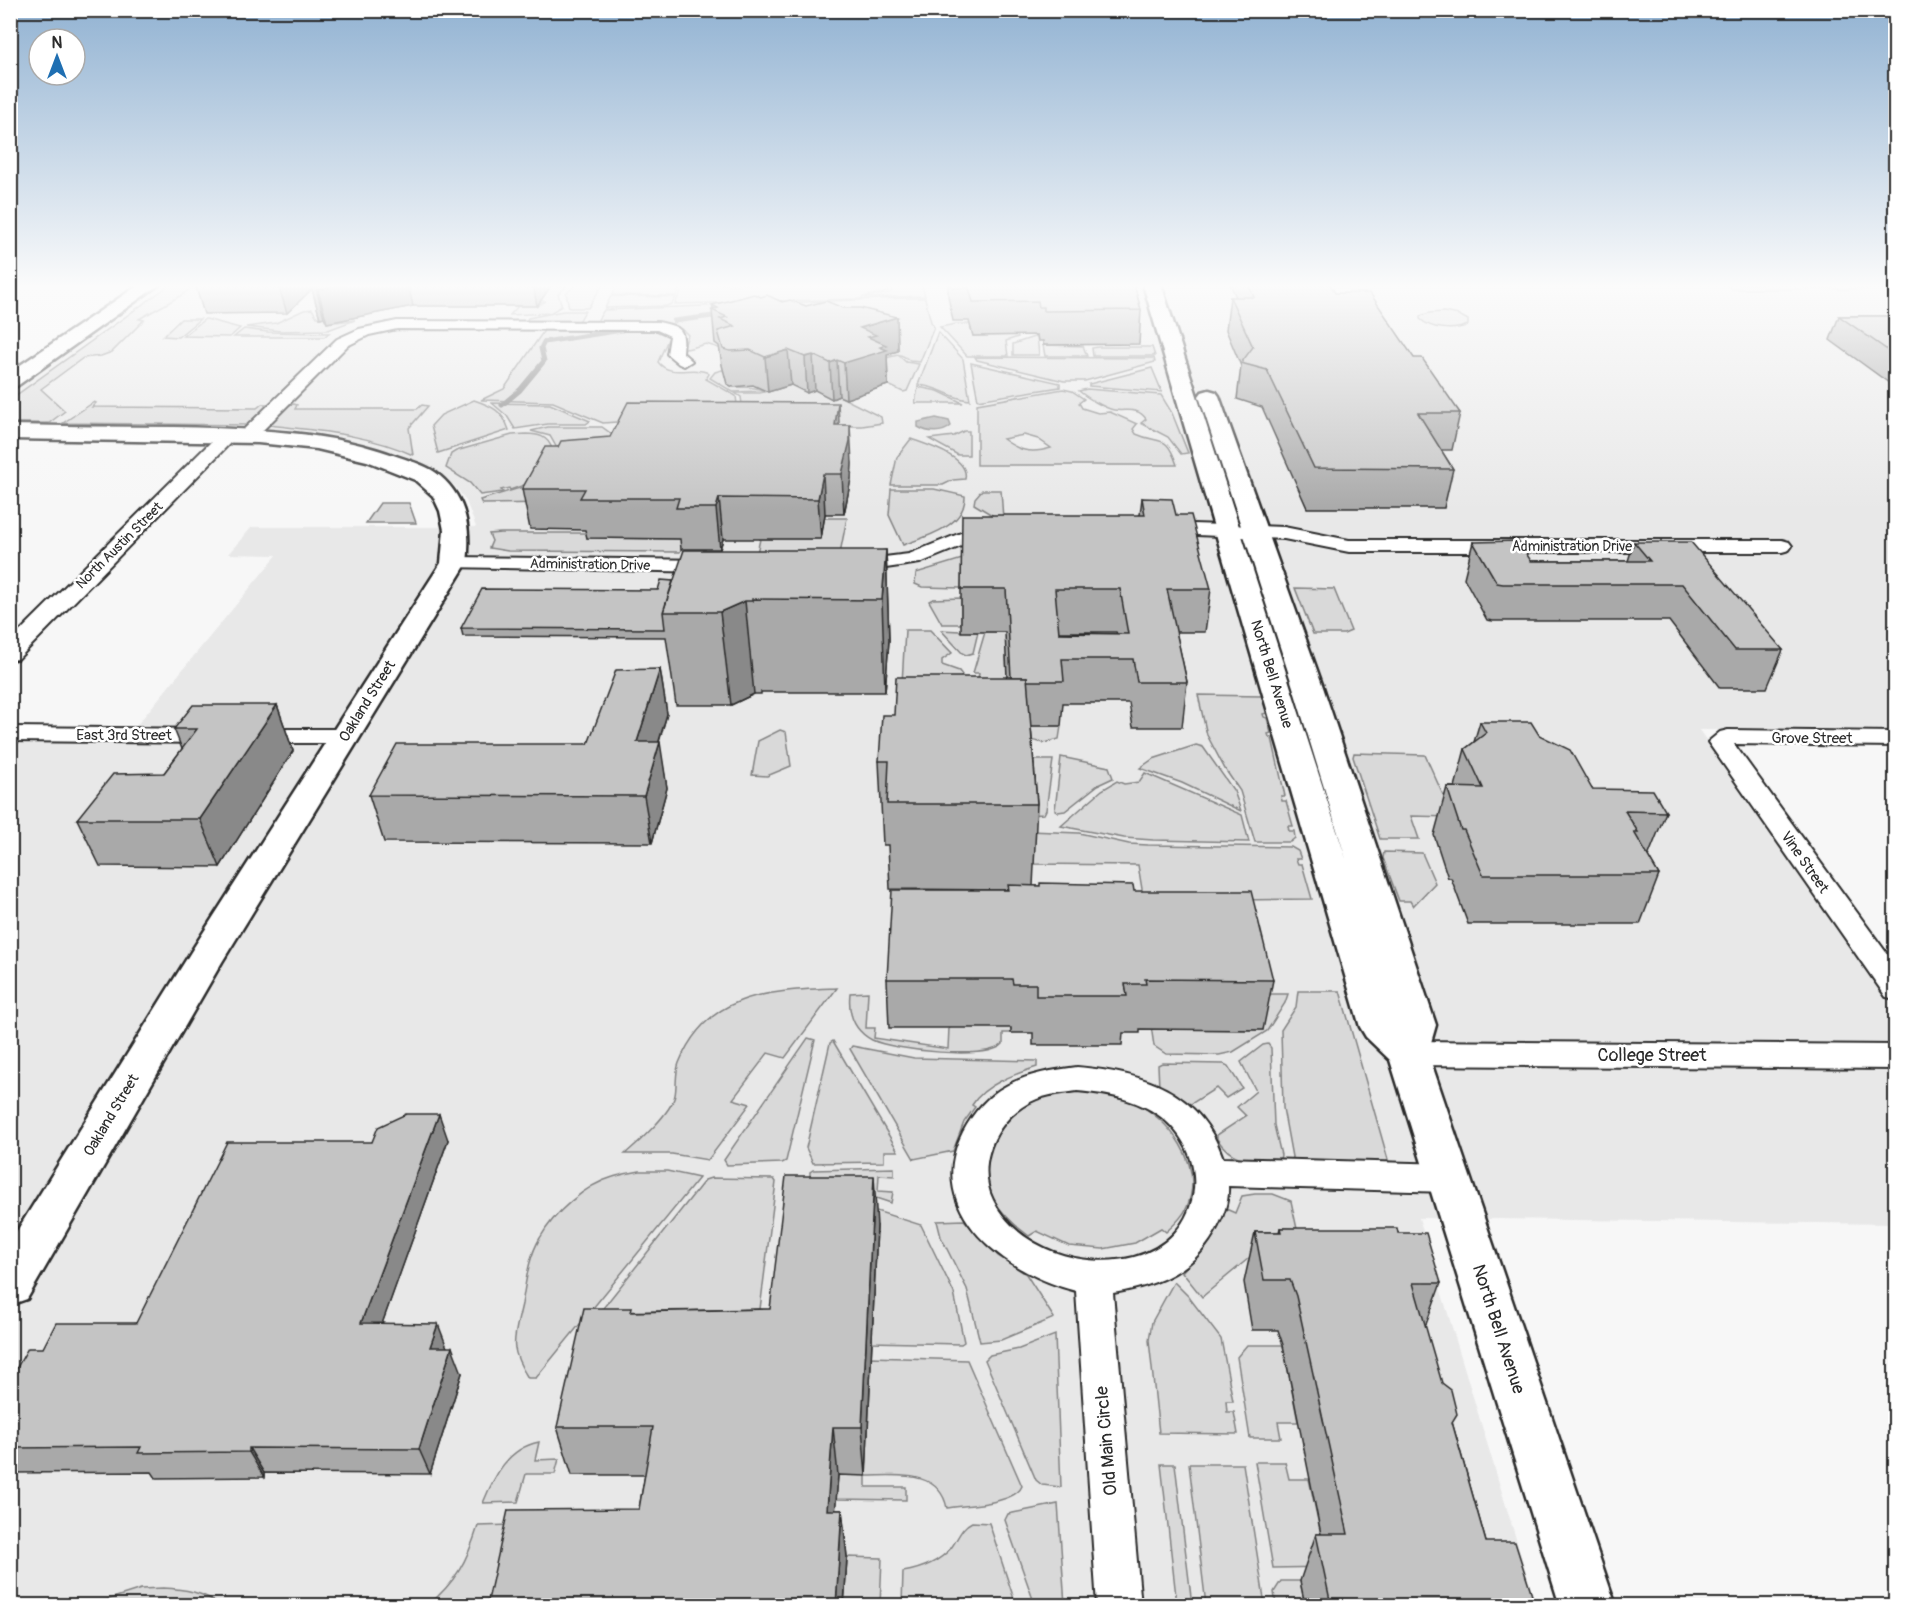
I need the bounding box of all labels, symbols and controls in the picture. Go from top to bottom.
north arrow [27,27,87,87]
text: N [52,33,63,53]
street label: North Austin Street [72,498,167,592]
street label: Administration Drive [1512,538,1632,555]
street label: Administration Drive [530,555,650,574]
street label: North Bell Avenue [1246,618,1297,731]
street label: Oakland Street [335,656,401,746]
street label: East 3rd Street [76,726,173,745]
street label: Grove Street [1771,729,1854,748]
street label: Vine Street [1776,828,1833,898]
street label: College Street [1598,1044,1707,1067]
street label: Oakland Street [79,1070,144,1160]
street label: North Bell Avenue [1467,1262,1530,1397]
street label: Old Main Circle [1090,1385,1123,1497]

